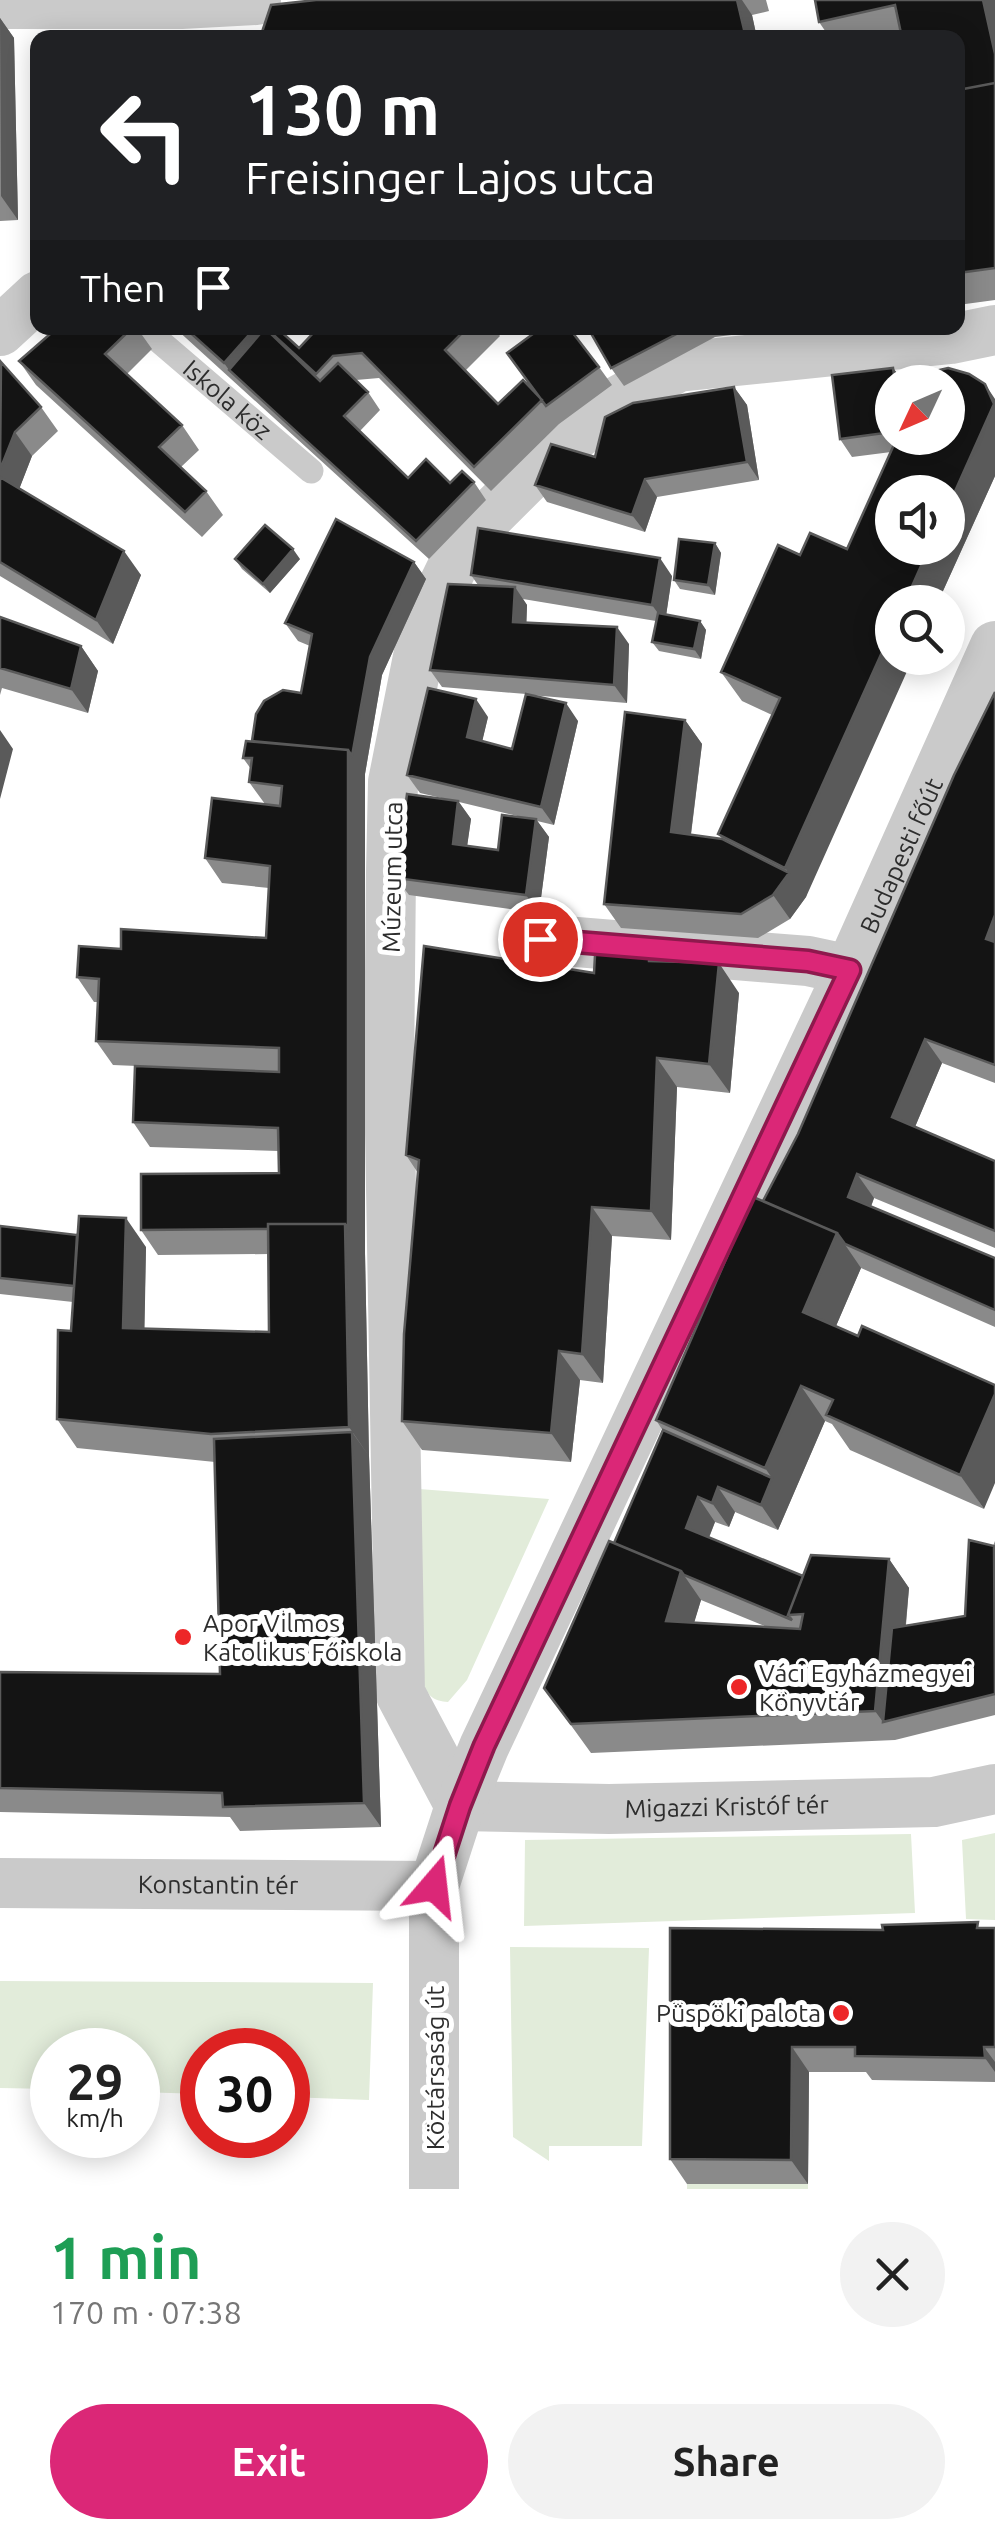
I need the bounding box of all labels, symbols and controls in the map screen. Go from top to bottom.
icon: left [80,70,210,200]
text: 130 m [245,70,440,148]
text: Freisinger Lajos utca [245,152,655,203]
icon: arrive [186,260,241,315]
text: Then [80,267,166,309]
street label: Iskola köz [178,354,277,445]
north arrow [875,365,965,455]
map controls [875,365,965,675]
button: sound [875,475,965,565]
button: search [875,585,965,675]
street label: Budapesti főút [854,774,948,938]
street label: Múzeum utca [377,801,407,953]
pin [498,897,583,982]
icon: arrive [513,912,568,967]
place label: Apor Vilmos Katolikus Főiskola [203,1609,402,1666]
marker: Apor Vilmos Katolikus Főiskola [172,1626,194,1648]
place label: Váci Egyházmegyei Könyvtár [759,1659,971,1716]
marker: Váci Egyházmegyei Könyvtár [728,1676,750,1698]
street label: Migazzi Kristóf tér [624,1790,830,1823]
position arrow [382,1834,486,1938]
street label: Konstantin tér [138,1870,299,1899]
street label: Köztársaság út [421,1986,449,2150]
place label: Püspöki palota [656,1999,821,2027]
marker: Püspöki palota [830,2002,852,2024]
speed limit sign: 30 [180,2028,310,2158]
text: 29 [67,2053,123,2109]
text: km/h [66,2104,124,2132]
button: close [840,2222,945,2327]
text: 1 min [50,2223,202,2290]
text: 170 m · 07:38 [50,2294,242,2330]
button: Exit [50,2404,488,2519]
button: Share [508,2404,945,2519]

